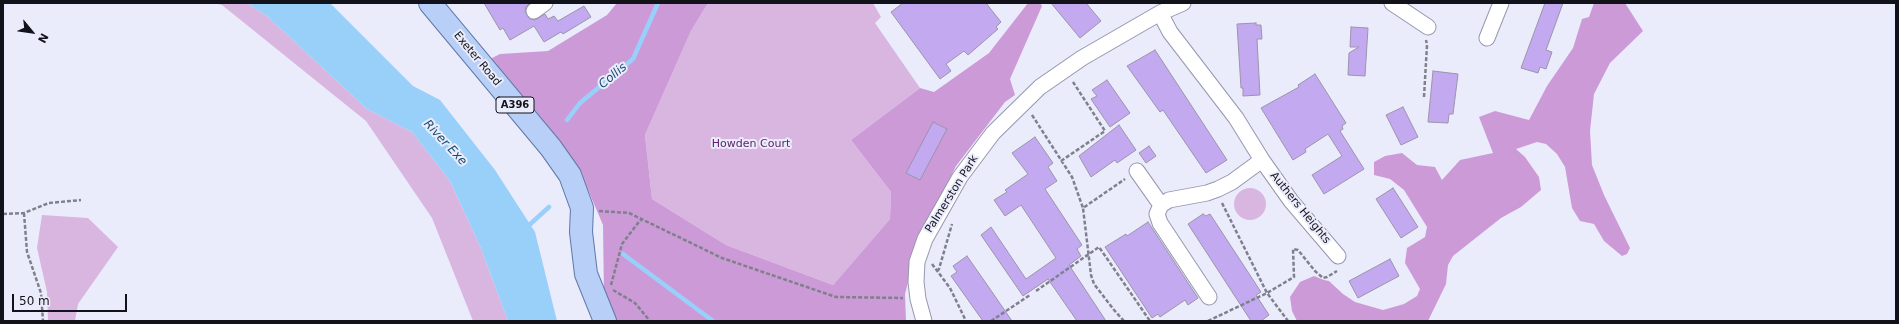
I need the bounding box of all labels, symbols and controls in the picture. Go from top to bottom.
north arrow [12,12,52,52]
street label: Exeter Road [451,29,503,89]
text: N [35,31,51,45]
water label: Collis [596,60,630,92]
road number: A396 [496,97,534,113]
water label: River Exe [420,117,470,169]
park label: Howden Court [712,137,790,151]
street label: Palmerston Park [923,153,981,235]
street label: Authers Heights [1267,169,1333,247]
scale bar [14,286,129,312]
text: 50 m [19,294,50,308]

